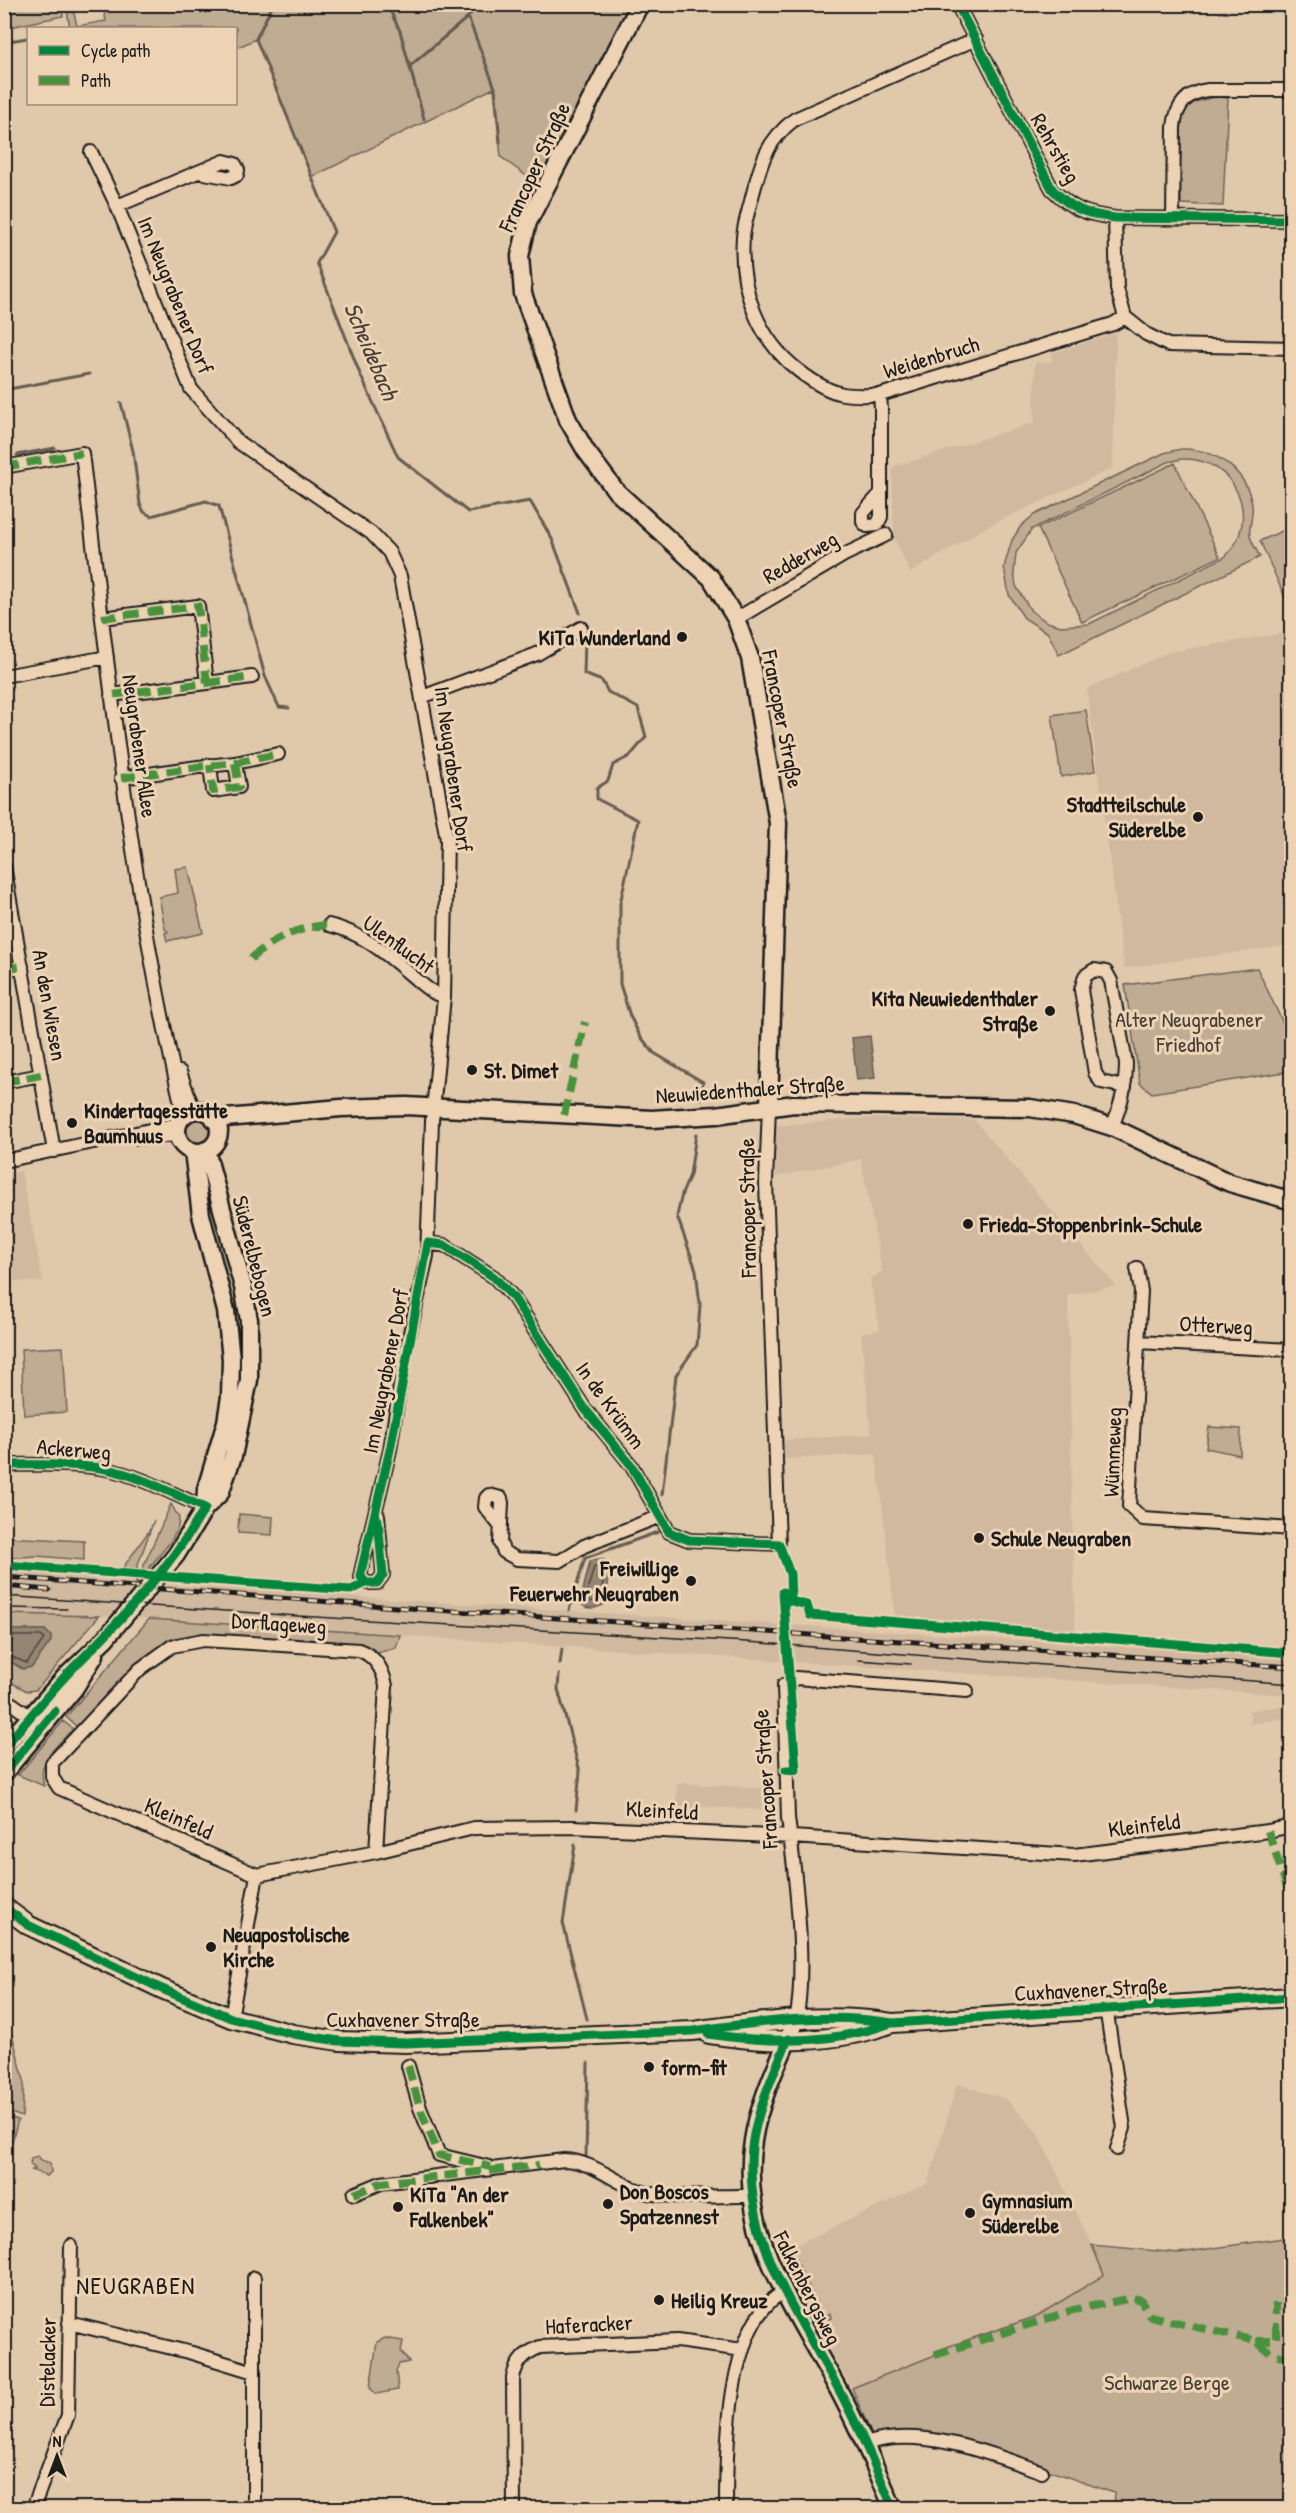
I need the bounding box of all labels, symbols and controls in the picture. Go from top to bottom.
legend [27,27,237,105]
text: Cycle path [81,38,151,63]
text: Path [81,68,111,93]
street label: Francoper Straße [490,97,577,237]
street label: Rehrstieg [1024,108,1088,188]
street label: Im Neugrabener Dorf [131,212,221,378]
water label: Scheidebach [337,297,408,406]
street label: Weidenbruch [879,328,983,386]
street label: Redderweg [757,524,843,590]
place label: KiTa Wunderland [538,622,670,652]
marker: KiTa Wunderland [675,630,689,644]
street label: Francoper Straße [755,647,811,791]
street label: Neugrabener Allee [115,673,165,820]
street label: Im Neugrabener Dorf [428,684,480,854]
place label: Stadtteilschule Süderelbe [1067,789,1186,844]
marker: Stadtteilschule Süderelbe [1191,810,1205,824]
street label: Ulenflucht [357,908,441,981]
street label: An den Wiesen [25,947,75,1063]
place label: Kita Neuwiedenthaler Straße [871,983,1039,1039]
marker: Kita Neuwiedenthaler Straße [1043,1004,1057,1018]
park label: Alter Neugrabener Friedhof [1115,1004,1263,1059]
place label: St. Dimet [484,1055,560,1085]
marker: St. Dimet [465,1063,479,1077]
street label: Neuwiedenthaler Straße [655,1067,846,1111]
place label: Kindertagesstätte Baumhuus [84,1095,228,1150]
marker: Kindertagesstätte Baumhuus [65,1116,79,1130]
street label: Francoper Straße [731,1138,763,1279]
street label: Süderelbebogen [225,1192,285,1320]
place label: Frieda-Stoppenbrink-Schule [979,1209,1203,1240]
marker: Frieda-Stoppenbrink-Schule [961,1217,975,1231]
street label: Im Neugrabener Dorf [354,1286,416,1456]
street label: Otterweg [1179,1308,1253,1342]
street label: In de Krümm [569,1355,653,1455]
street label: Wümmeweg [1095,1407,1129,1497]
street label: Ackerweg [36,1431,112,1467]
place label: Schule Neugraben [991,1523,1131,1554]
marker: Schule Neugraben [972,1531,986,1545]
place label: Freiwillige Feuerwehr Neugraben [509,1553,679,1609]
marker: Freiwillige Feuerwehr Neugraben [684,1574,698,1588]
street label: Dorflageweg [231,1605,327,1641]
street label: Francoper Straße [745,1708,785,1851]
street label: Kleinfeld [140,1790,218,1847]
street label: Kleinfeld [625,1793,699,1827]
street label: Kleinfeld [1106,1806,1182,1844]
place label: Neuapostolische Kirche [223,1919,350,1974]
marker: Neuapostolische Kirche [204,1940,218,1954]
street label: Cuxhavener Straße [1014,1970,1169,2008]
street label: Cuxhavener Straße [326,2004,480,2034]
place label: form-fit [661,2052,728,2082]
marker: form-fit [642,2060,656,2074]
place label: Don Boscos Spatzennest [620,2176,720,2232]
place label: KiTa "An der Falkenbek" [409,2179,509,2234]
place label: Gymnasium Süderelbe [982,2185,1073,2240]
marker: Don Boscos Spatzennest [601,2197,615,2211]
marker: KiTa "An der Falkenbek" [391,2200,405,2214]
marker: Gymnasium Süderelbe [963,2206,977,2220]
street label: Falkenbergsweg [766,2225,849,2350]
district label: NEUGRABEN [76,2269,196,2301]
place label: Heilig Kreuz [671,2285,768,2316]
marker: Heilig Kreuz [652,2293,666,2307]
street label: Haferacker [544,2307,634,2341]
street label: Distelacker [31,2316,63,2407]
park label: Schwarze Berge [1104,2367,1230,2397]
north arrow [27,2426,87,2486]
text: N [53,2430,62,2452]

